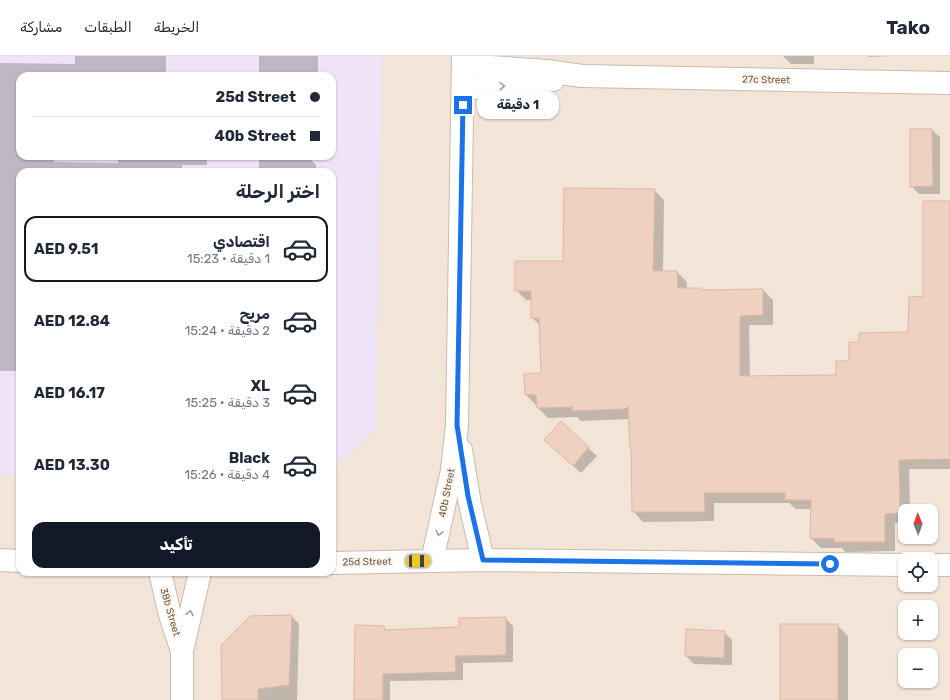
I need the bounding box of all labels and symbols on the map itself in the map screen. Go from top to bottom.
street label: 27c Street [742,74,790,86]
one-way arrow [499,82,505,91]
callout: 1 دقيقة [477,91,559,119]
route end [454,96,472,114]
street label: 40b Street [436,467,458,519]
north arrow [898,504,938,544]
one-way arrow [435,530,443,536]
car [406,555,430,567]
route start [821,555,839,573]
street label: 25d Street [342,556,392,568]
street label: 38b Street [157,586,183,638]
one-way arrow [186,610,194,616]

